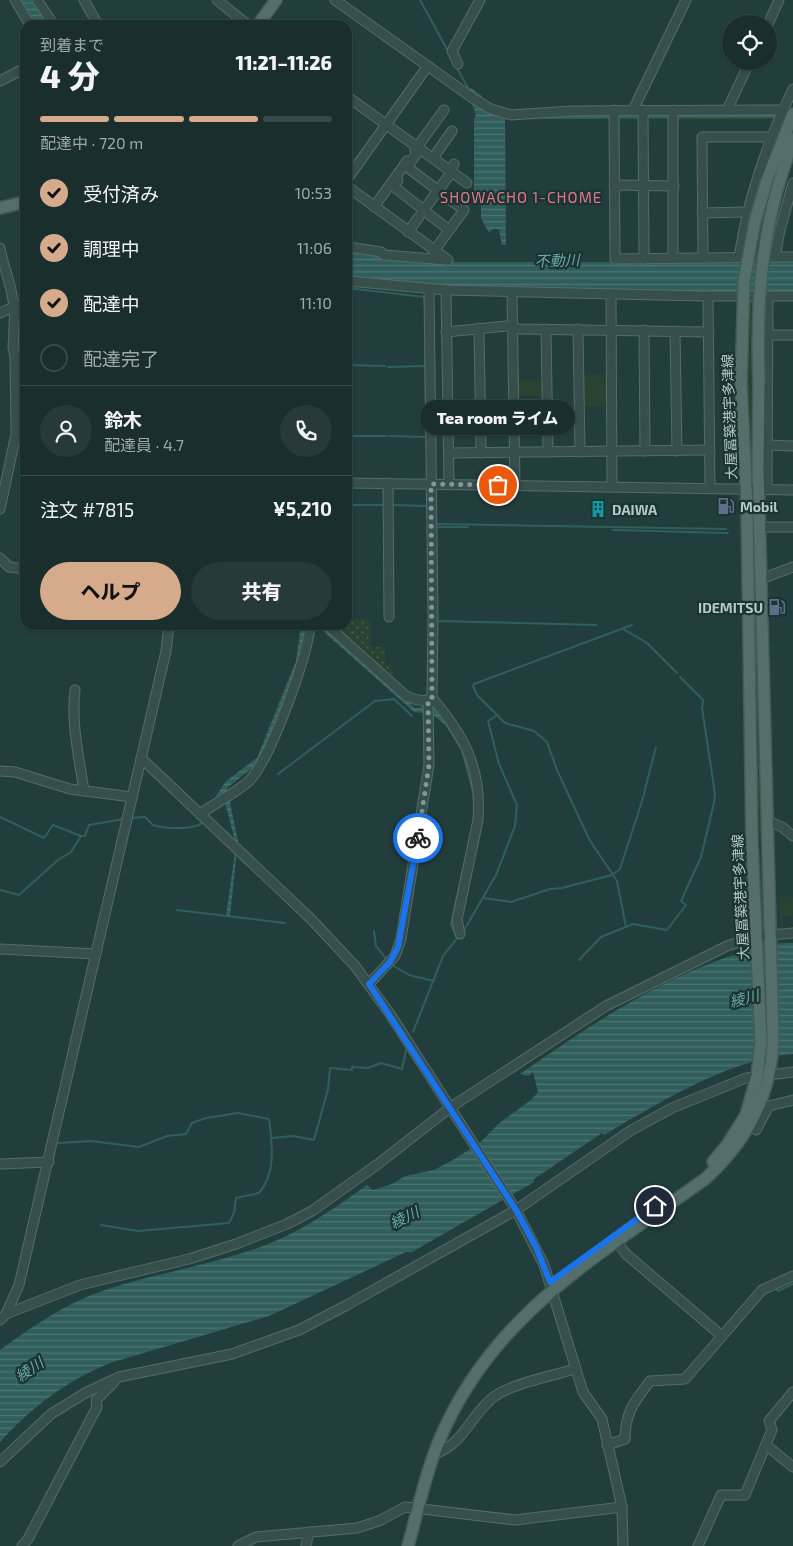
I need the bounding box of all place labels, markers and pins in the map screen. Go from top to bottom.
callout: Tea room ライム [420,400,576,435]
pin [477,464,519,506]
fuel station icon: Mobil [716,496,736,516]
place label: Mobil [740,498,778,515]
building icon: DAIWA [588,499,608,519]
place label: DAIWA [612,501,658,518]
fuel station icon: IDEMITSU [767,597,787,617]
place label: IDEMITSU [698,599,763,616]
pin [634,1185,676,1227]

